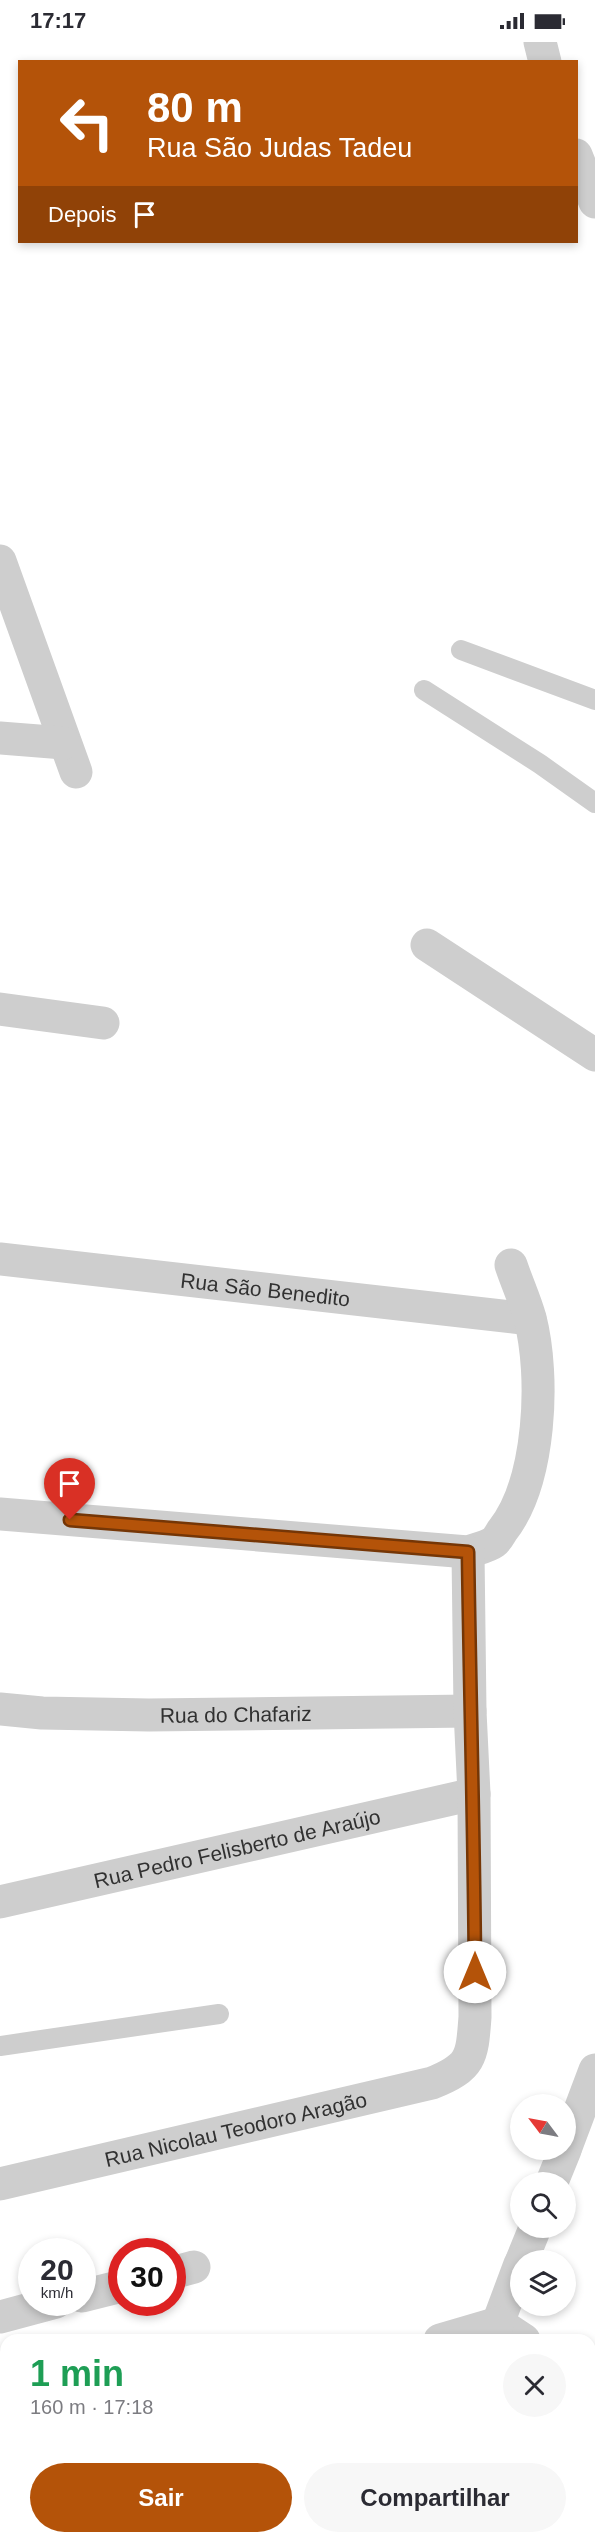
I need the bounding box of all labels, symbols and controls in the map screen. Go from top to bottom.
text: 17:17 [30,8,86,33]
icon: left [48,84,126,162]
text: 80 m [147,84,243,131]
text: Rua São Judas Tadeu [147,133,412,163]
icon: arrive [128,198,161,231]
text: Depois [48,202,116,227]
street label: Rua São Benedito [179,1268,351,1310]
pin [44,1458,95,1520]
icon: arrive [53,1467,86,1500]
street label: Rua do Chafariz [160,1701,312,1726]
street label: Rua Pedro Felisberto de Araújo [91,1804,382,1892]
position arrow [443,1940,507,2004]
street label: Rua Nicolau Teodoro Aragão [102,2087,369,2171]
north arrow [510,2094,576,2160]
map controls [510,2094,576,2316]
button: search [510,2172,576,2238]
speed limit sign: 30 [108,2238,186,2316]
button: layers [510,2250,576,2316]
text: 20 [40,2253,74,2286]
text: km/h [41,2284,73,2301]
text: 1 min [30,2353,124,2394]
button: close [503,2354,566,2417]
text: 160 m · 17:18 [30,2396,153,2418]
button: Sair [30,2463,292,2532]
button: Compartilhar [304,2463,566,2532]

